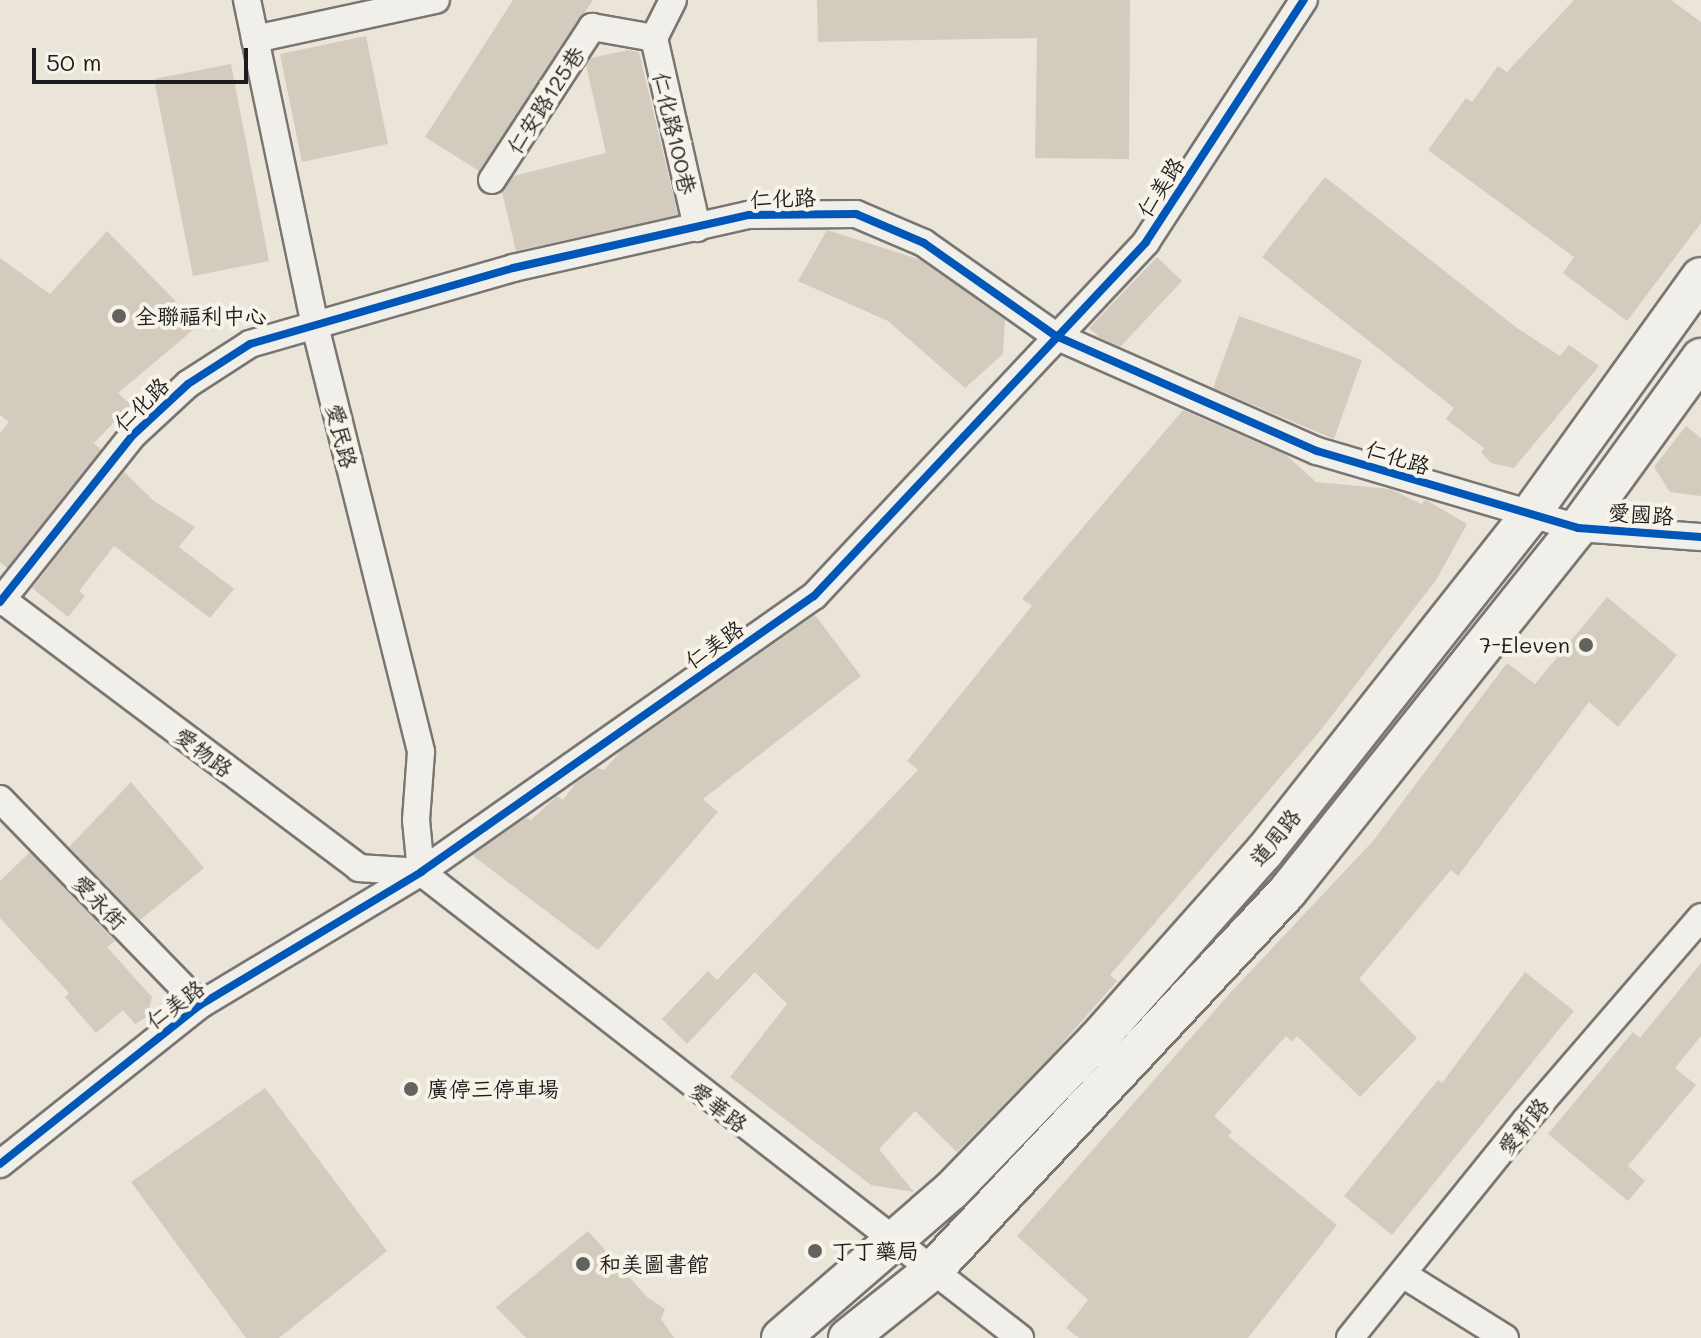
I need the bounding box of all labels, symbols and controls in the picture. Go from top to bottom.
scale bar [36,32,252,82]
street label: 仁安路125巷 [500,41,590,159]
text: 50 m [46,46,102,77]
street label: 仁化路100巷 [648,69,702,197]
street label: 仁美路 [1131,152,1189,222]
street label: 仁化路 [750,184,816,212]
place label: 全聯福利中心 [135,303,267,329]
marker: 全聯福利中心 [110,307,128,325]
street label: 仁化路 [108,372,174,436]
street label: 愛民路 [321,401,363,471]
street label: 仁化路 [1363,435,1433,479]
street label: 愛國路 [1607,499,1675,529]
street label: 仁美路 [679,614,749,674]
place label: 7-Eleven [1479,632,1570,658]
marker: 7-Eleven [1577,636,1595,654]
street label: 愛物路 [170,722,238,782]
street label: 道周路 [1244,803,1306,871]
street label: 愛永街 [68,869,132,935]
street label: 仁美路 [141,974,209,1034]
place label: 廣停三停車場 [427,1076,559,1102]
street label: 愛華路 [685,1076,753,1138]
marker: 廣停三停車場 [402,1080,420,1098]
street label: 愛新路 [1492,1092,1554,1160]
place label: 丁丁藥局 [831,1238,919,1264]
marker: 丁丁藥局 [806,1242,824,1260]
place label: 和美圖書館 [599,1251,709,1277]
marker: 和美圖書館 [574,1255,592,1273]

